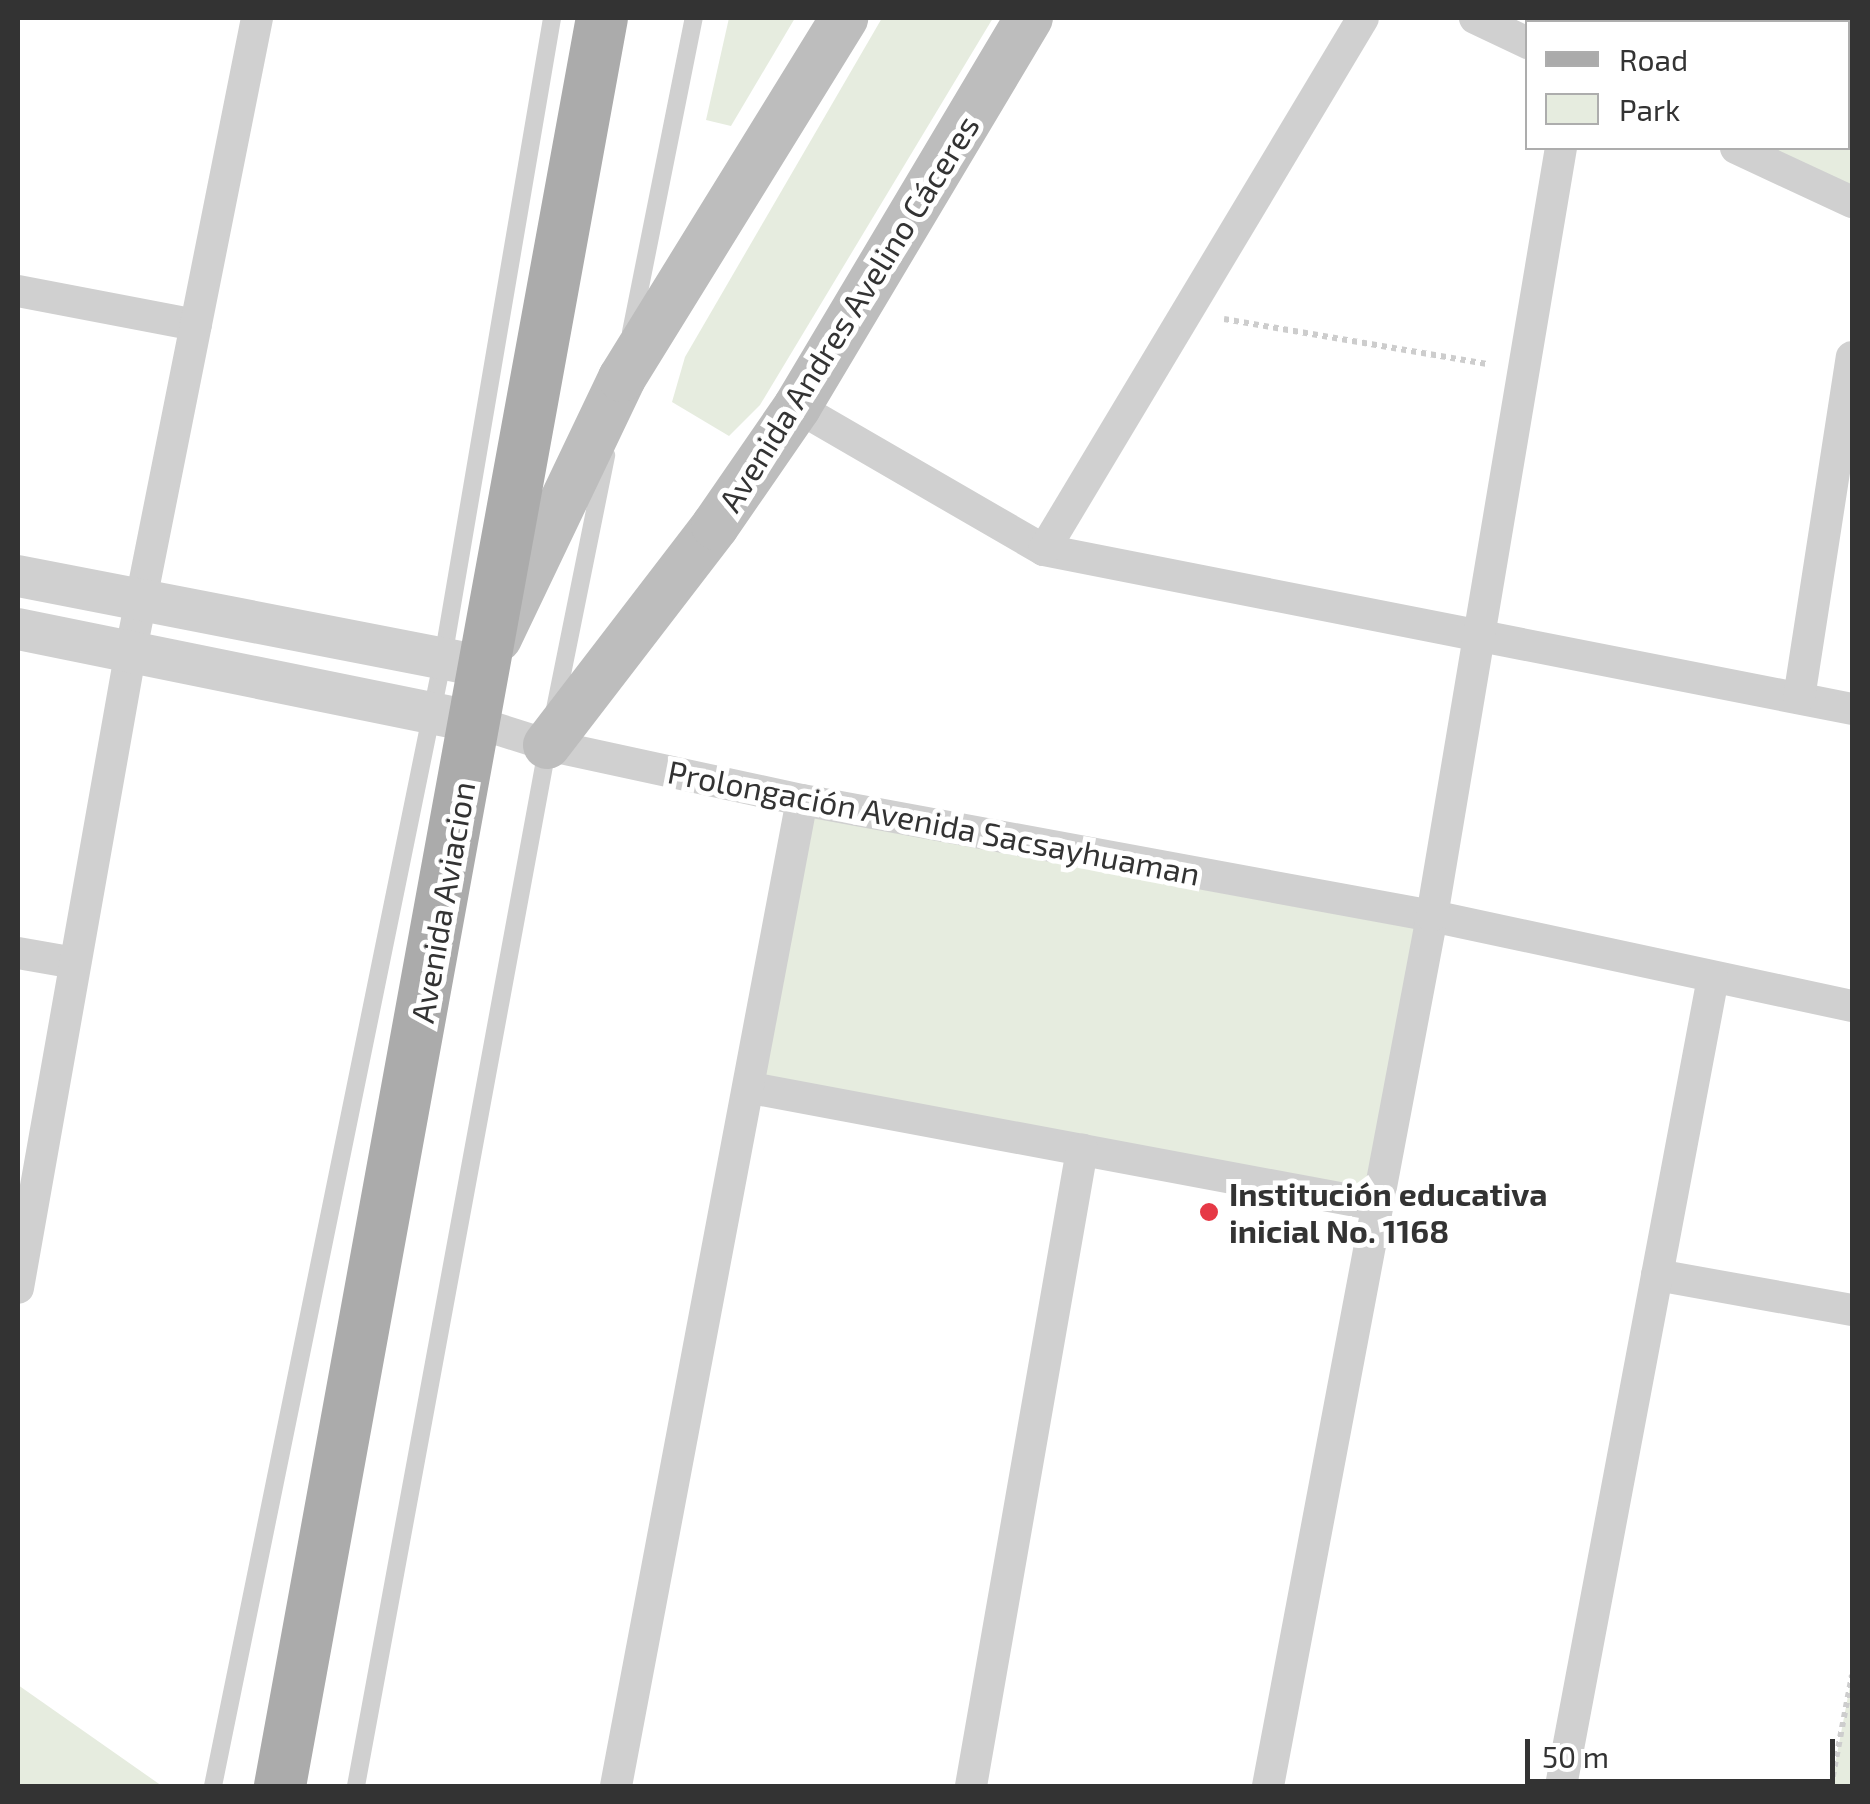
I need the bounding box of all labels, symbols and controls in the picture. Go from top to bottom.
legend [1525,20,1850,150]
text: Road [1619,41,1688,77]
text: Park [1619,91,1680,127]
street label: Avenida Andres Avelino Cáceres [709,107,987,519]
street label: Prolongación Avenida Sacsayhuaman [664,751,1204,893]
street label: Avenida Aviacion [402,778,482,1026]
place label: Institución educativa inicial No. 1168 [1229,1175,1547,1250]
marker: Institución educativa inicial No. 1168 [1198,1201,1220,1223]
scale bar [1530,1719,1840,1781]
text: 50 m [1542,1738,1609,1774]

